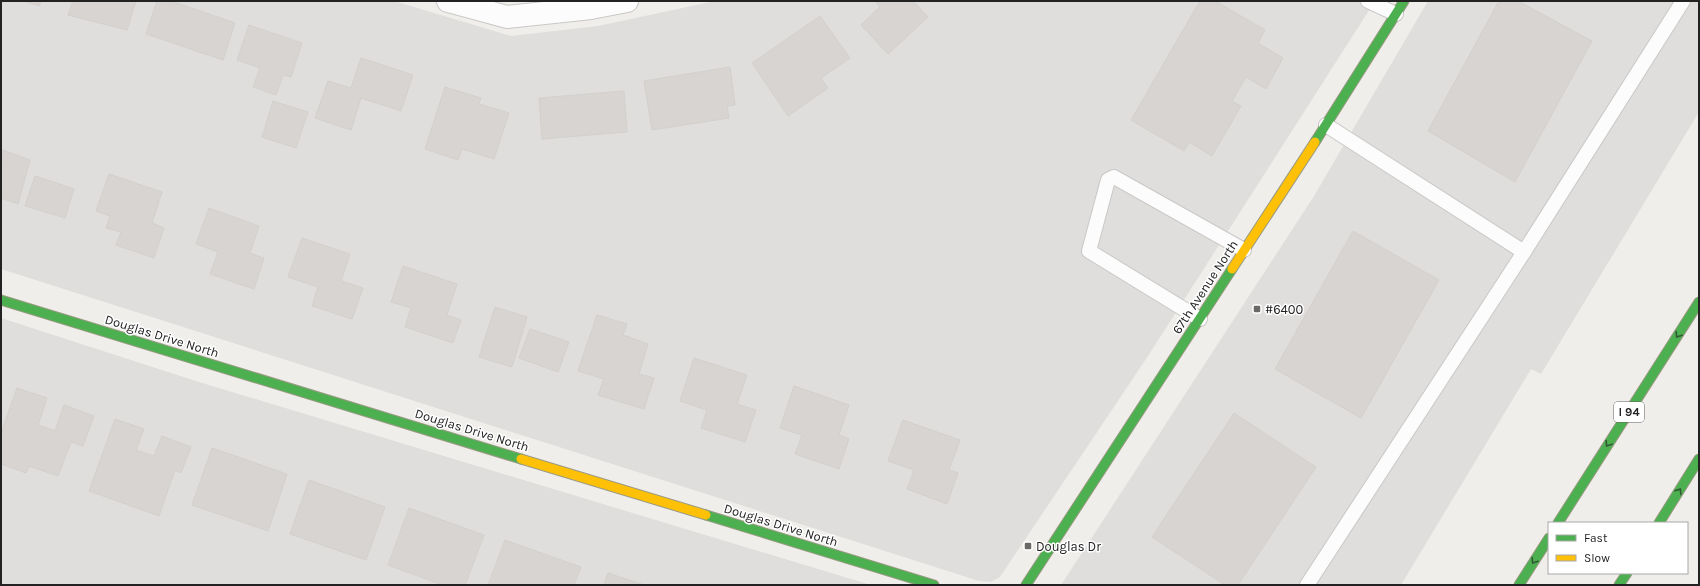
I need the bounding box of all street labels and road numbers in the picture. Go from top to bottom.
street label: 67th Avenue North [1169,237,1241,337]
street label: Douglas Drive North [103,312,221,360]
road number: I 94 [1614,402,1644,422]
street label: Douglas Drive North [413,406,531,454]
street label: Douglas Drive North [722,501,840,549]

